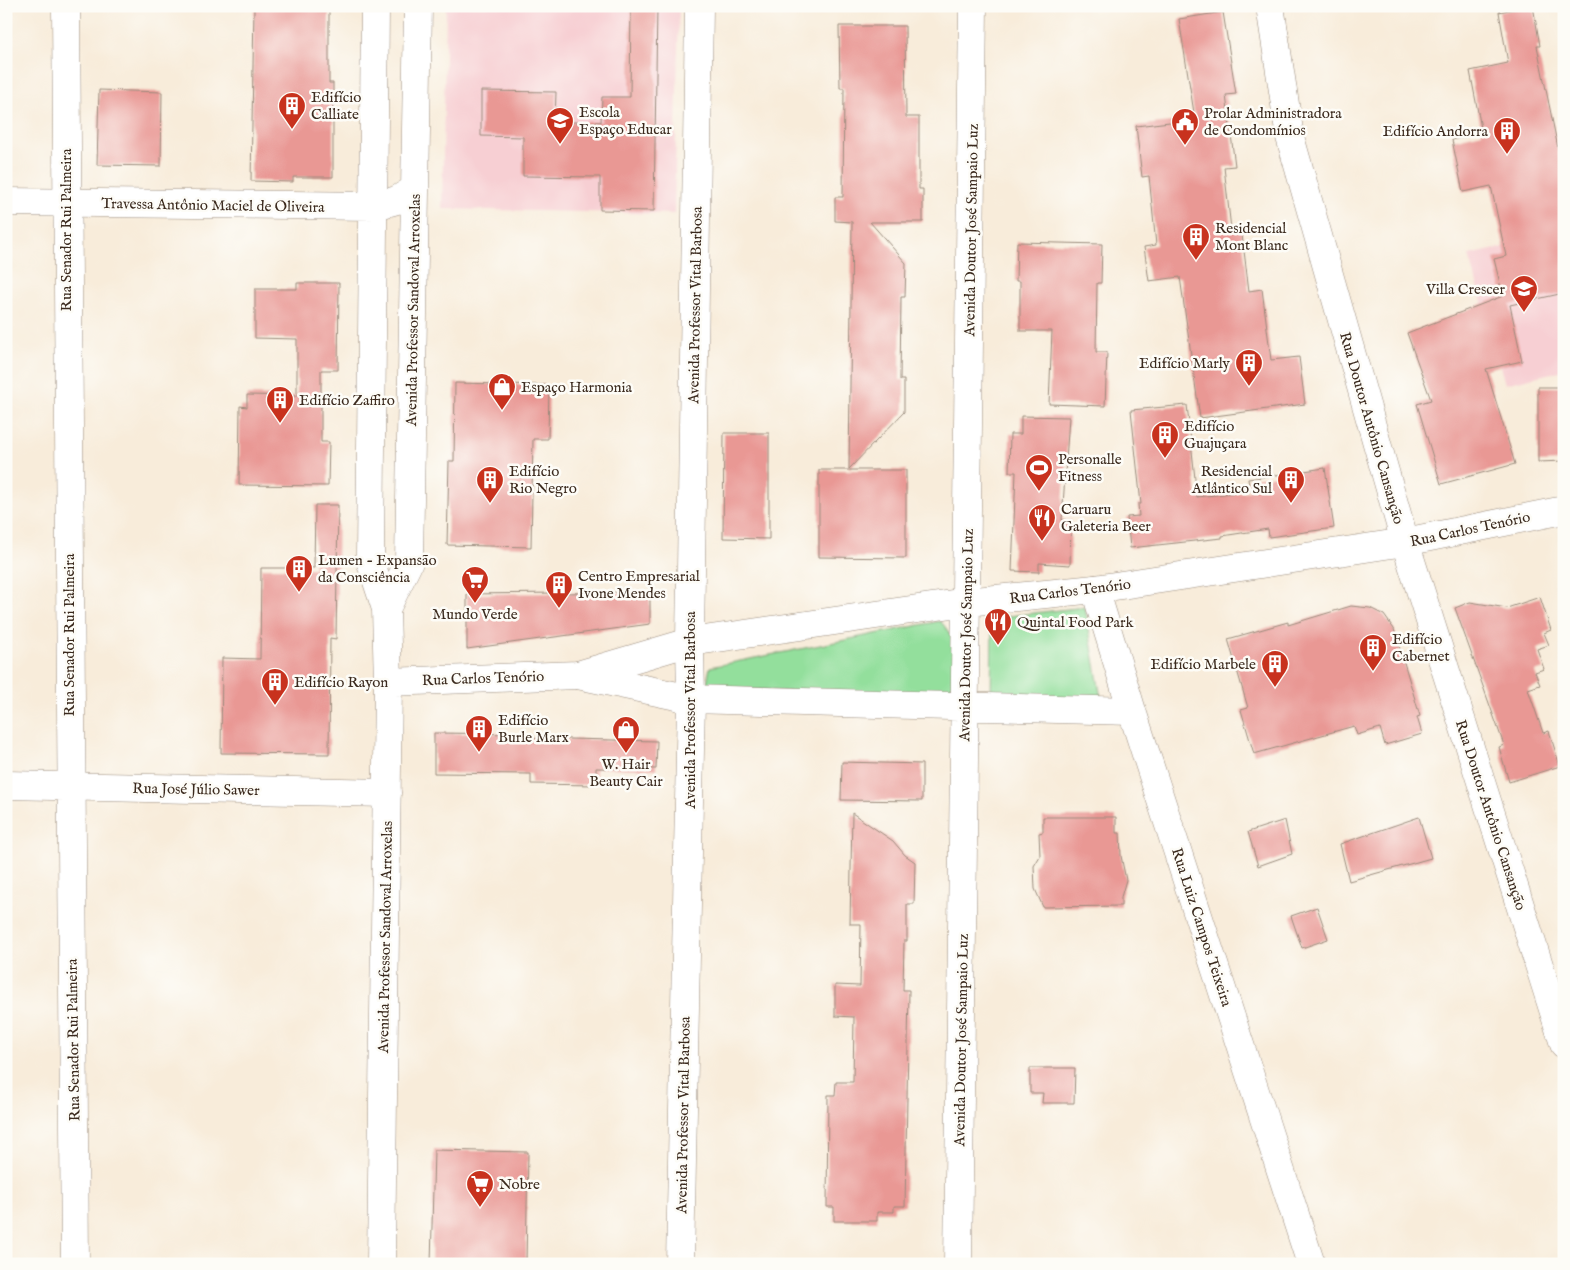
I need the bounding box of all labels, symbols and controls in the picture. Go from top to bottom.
place label: Edifício Calliate [311,88,361,124]
building icon: Edifício Calliate [277,91,307,130]
place label: Escola Espaço Educar [579,103,672,139]
place label: Prolar Administradora de Condomínios [1204,104,1342,140]
school or university icon: Escola Espaço Educar [545,106,575,145]
public building icon: Prolar Administradora de Condomínios [1170,107,1200,146]
building icon: Edifício Andorra [1492,116,1522,155]
place label: Edifício Andorra [1383,122,1489,141]
street label: Avenida Doutor José Sampaio Luz [960,123,983,338]
street label: Rua Senador Rui Palmeira [57,148,76,311]
street label: Travessa Antônio Maciel de Oliveira [101,194,325,217]
street label: Avenida Professor Sandoval Arroxelas [402,194,425,427]
street label: Avenida Professor Vital Barbosa [684,206,707,405]
place label: Residencial Mont Blanc [1215,219,1288,255]
building icon: Residencial Mont Blanc [1181,222,1211,261]
school or university icon: Villa Crescer [1509,274,1539,313]
place label: Villa Crescer [1425,280,1505,299]
street label: Rua Doutor Antônio Cansanção [1335,330,1408,526]
building icon: Edifício Marly [1234,348,1264,387]
place label: Edifício Marly [1139,354,1231,373]
shop icon: Espaço Harmonia [487,372,517,411]
place label: Espaço Harmonia [521,378,633,397]
building icon: Edifício Zaffiro [265,385,295,424]
place label: Edifício Zaffiro [299,391,395,410]
place label: Edifício Guajuçara [1184,417,1247,453]
building icon: Edifício Guajuçara [1150,420,1180,459]
place label: Personalle Fitness [1058,450,1122,486]
sports icon: Personalle Fitness [1024,453,1054,492]
place label: Edifício Rio Negro [509,462,577,498]
place label: Residencial Atlântico Sul [1191,462,1273,498]
building icon: Edifício Rio Negro [475,465,505,504]
building icon: Residencial Atlântico Sul [1276,465,1306,504]
place label: Caruaru Galeteria Beer [1061,500,1151,536]
restaurant icon: Caruaru Galeteria Beer [1027,503,1057,542]
street label: Rua Carlos Tenório [1408,507,1532,551]
street label: Avenida Doutor José Sampaio Luz [955,528,978,743]
place label: Lumen - Expansão da Consciência [318,551,437,587]
street label: Rua Senador Rui Palmeira [60,553,79,716]
building icon: Lumen - Expansão da Consciência [284,554,314,593]
supermarket icon: Mundo Verde [460,565,490,604]
place label: Centro Empresarial Ivone Mendes [578,567,701,603]
building icon: Centro Empresarial Ivone Mendes [544,570,574,609]
street label: Rua Carlos Tenório [1008,575,1132,608]
place label: Mundo Verde [432,605,518,624]
restaurant icon: Quintal Food Park [983,607,1013,646]
street label: Avenida Professor Vital Barbosa [681,611,700,810]
place label: Quintal Food Park [1017,613,1134,632]
place label: Edifício Cabernet [1392,630,1450,666]
building icon: Edifício Cabernet [1358,633,1388,672]
building icon: Edifício Marbele [1260,649,1290,688]
place label: Edifício Marbele [1151,655,1256,674]
building icon: Edifício Rayon [260,667,290,706]
street label: Rua Carlos Tenório [422,667,544,690]
place label: Edifício Rayon [294,673,388,692]
place label: Edifício Burle Marx [498,711,570,747]
building icon: Edifício Burle Marx [464,714,494,753]
shop icon: W. Hair Beauty Cair [611,715,641,754]
street label: Rua Doutor Antônio Cansanção [1451,718,1530,913]
place label: W. Hair Beauty Cair [589,755,663,791]
street label: Rua José Júlio Sawer [132,779,260,800]
street label: Avenida Professor Sandoval Arroxelas [374,821,397,1054]
street label: Rua Luiz Campos Teixeira [1167,845,1236,1009]
street label: Avenida Doutor José Sampaio Luz [950,933,973,1148]
street label: Rua Senador Rui Palmeira [63,958,84,1122]
street label: Avenida Professor Vital Barbosa [672,1016,695,1215]
supermarket icon: Nobre [465,1169,495,1208]
place label: Nobre [499,1175,540,1194]

